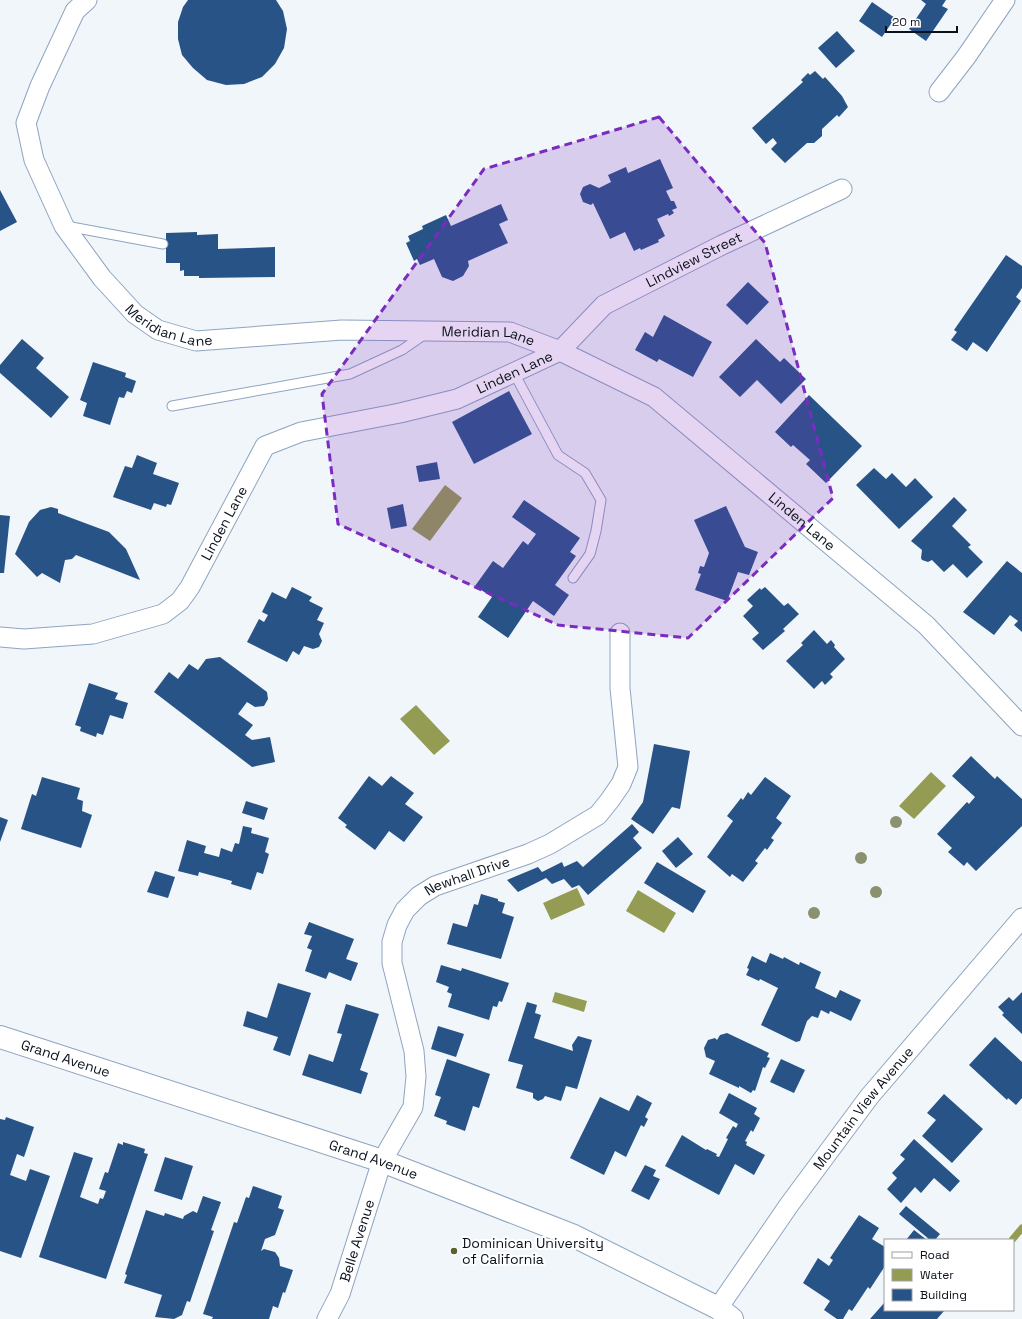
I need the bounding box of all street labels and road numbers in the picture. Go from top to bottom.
street label: Lindview Street [643,228,745,291]
street label: Meridian Lane [121,300,213,350]
street label: Meridian Lane [441,322,538,350]
street label: Linden Lane [474,347,555,398]
street label: Linden Lane [197,483,251,563]
street label: Linden Lane [765,488,839,554]
street label: Newhall Drive [421,852,512,899]
street label: Grand Avenue [19,1035,113,1081]
street label: Mountain View Avenue [809,1043,917,1174]
street label: Grand Avenue [327,1135,421,1183]
street label: Belle Avenue [335,1197,378,1284]

